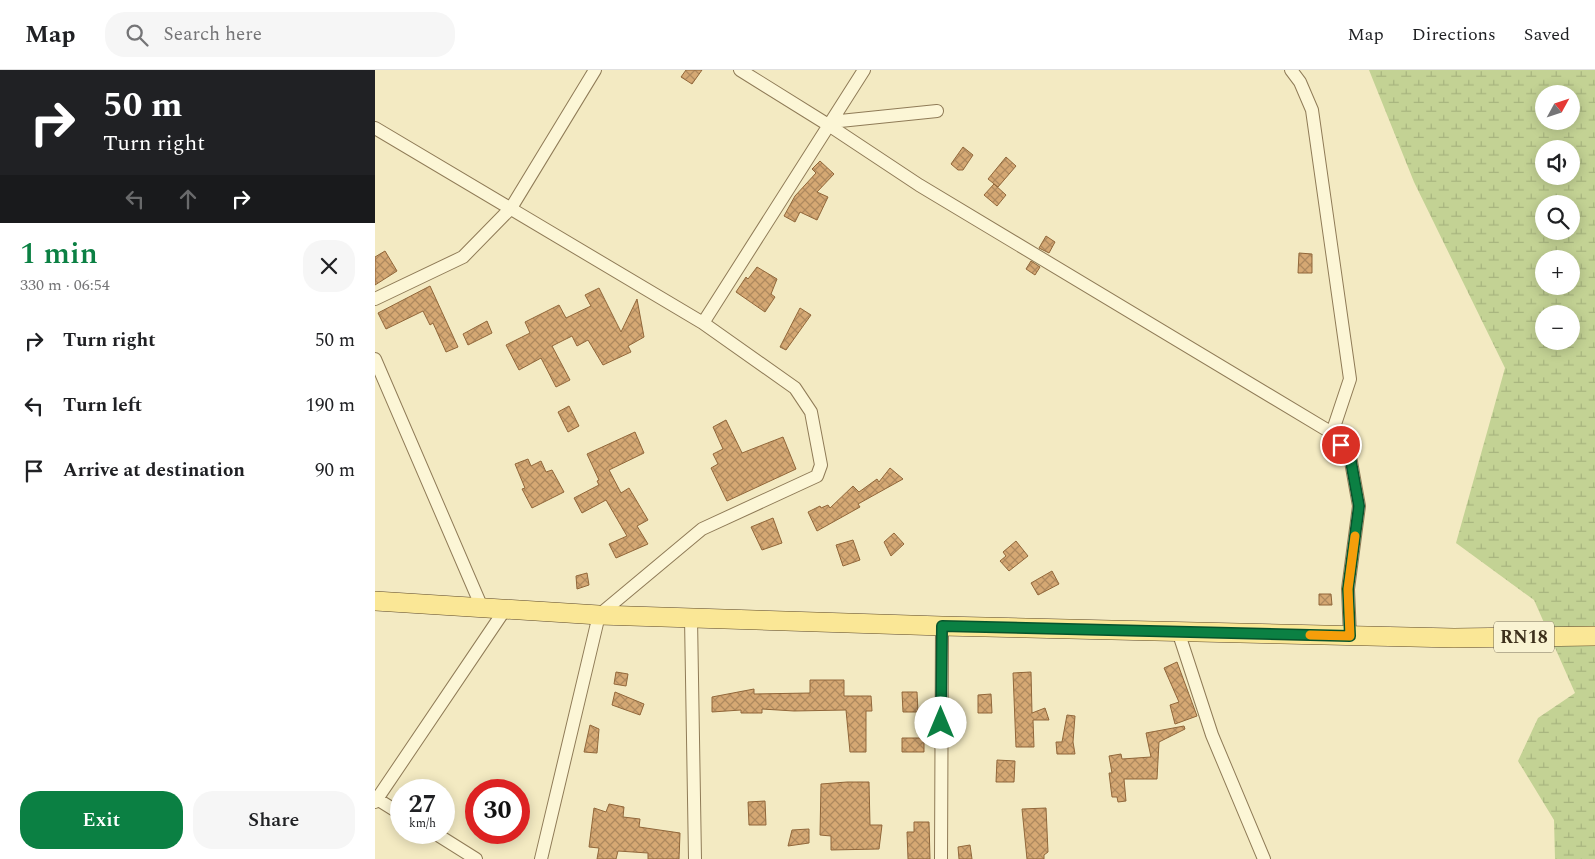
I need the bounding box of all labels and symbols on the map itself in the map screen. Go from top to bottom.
north arrow [1535,85,1580,130]
pin [1320,424,1362,466]
road number: RN18 [1494,622,1554,652]
position arrow [914,696,966,748]
speed limit sign: 30 [465,779,530,844]

